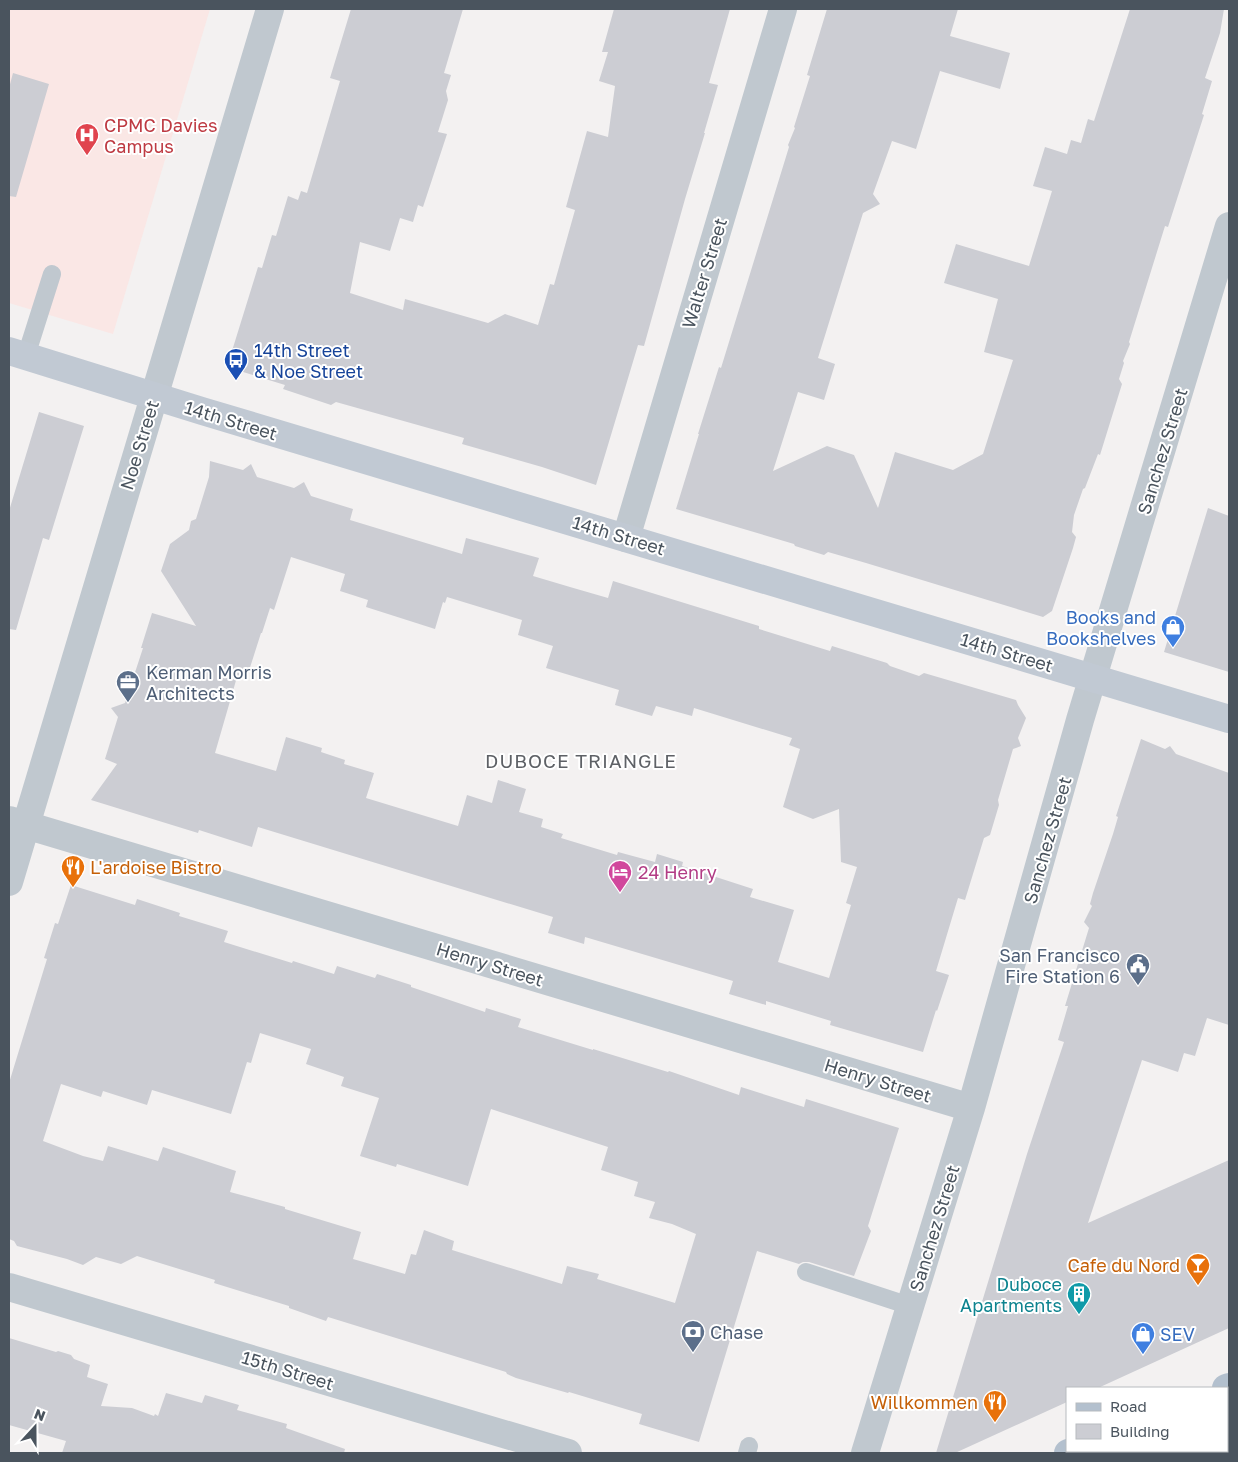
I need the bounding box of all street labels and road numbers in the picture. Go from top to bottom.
street label: Walter Street [677,215,731,331]
street label: Sanchez Street [1132,385,1192,517]
street label: 14th Street [182,395,280,445]
street label: Noe Street [115,397,163,493]
street label: 14th Street [570,510,668,560]
street label: 14th Street [958,627,1056,677]
street label: Sanchez Street [1018,774,1076,906]
street label: Henry Street [434,937,546,991]
street label: Henry Street [822,1053,934,1107]
street label: Sanchez Street [904,1162,964,1294]
street label: 15th Street [239,1346,337,1394]

